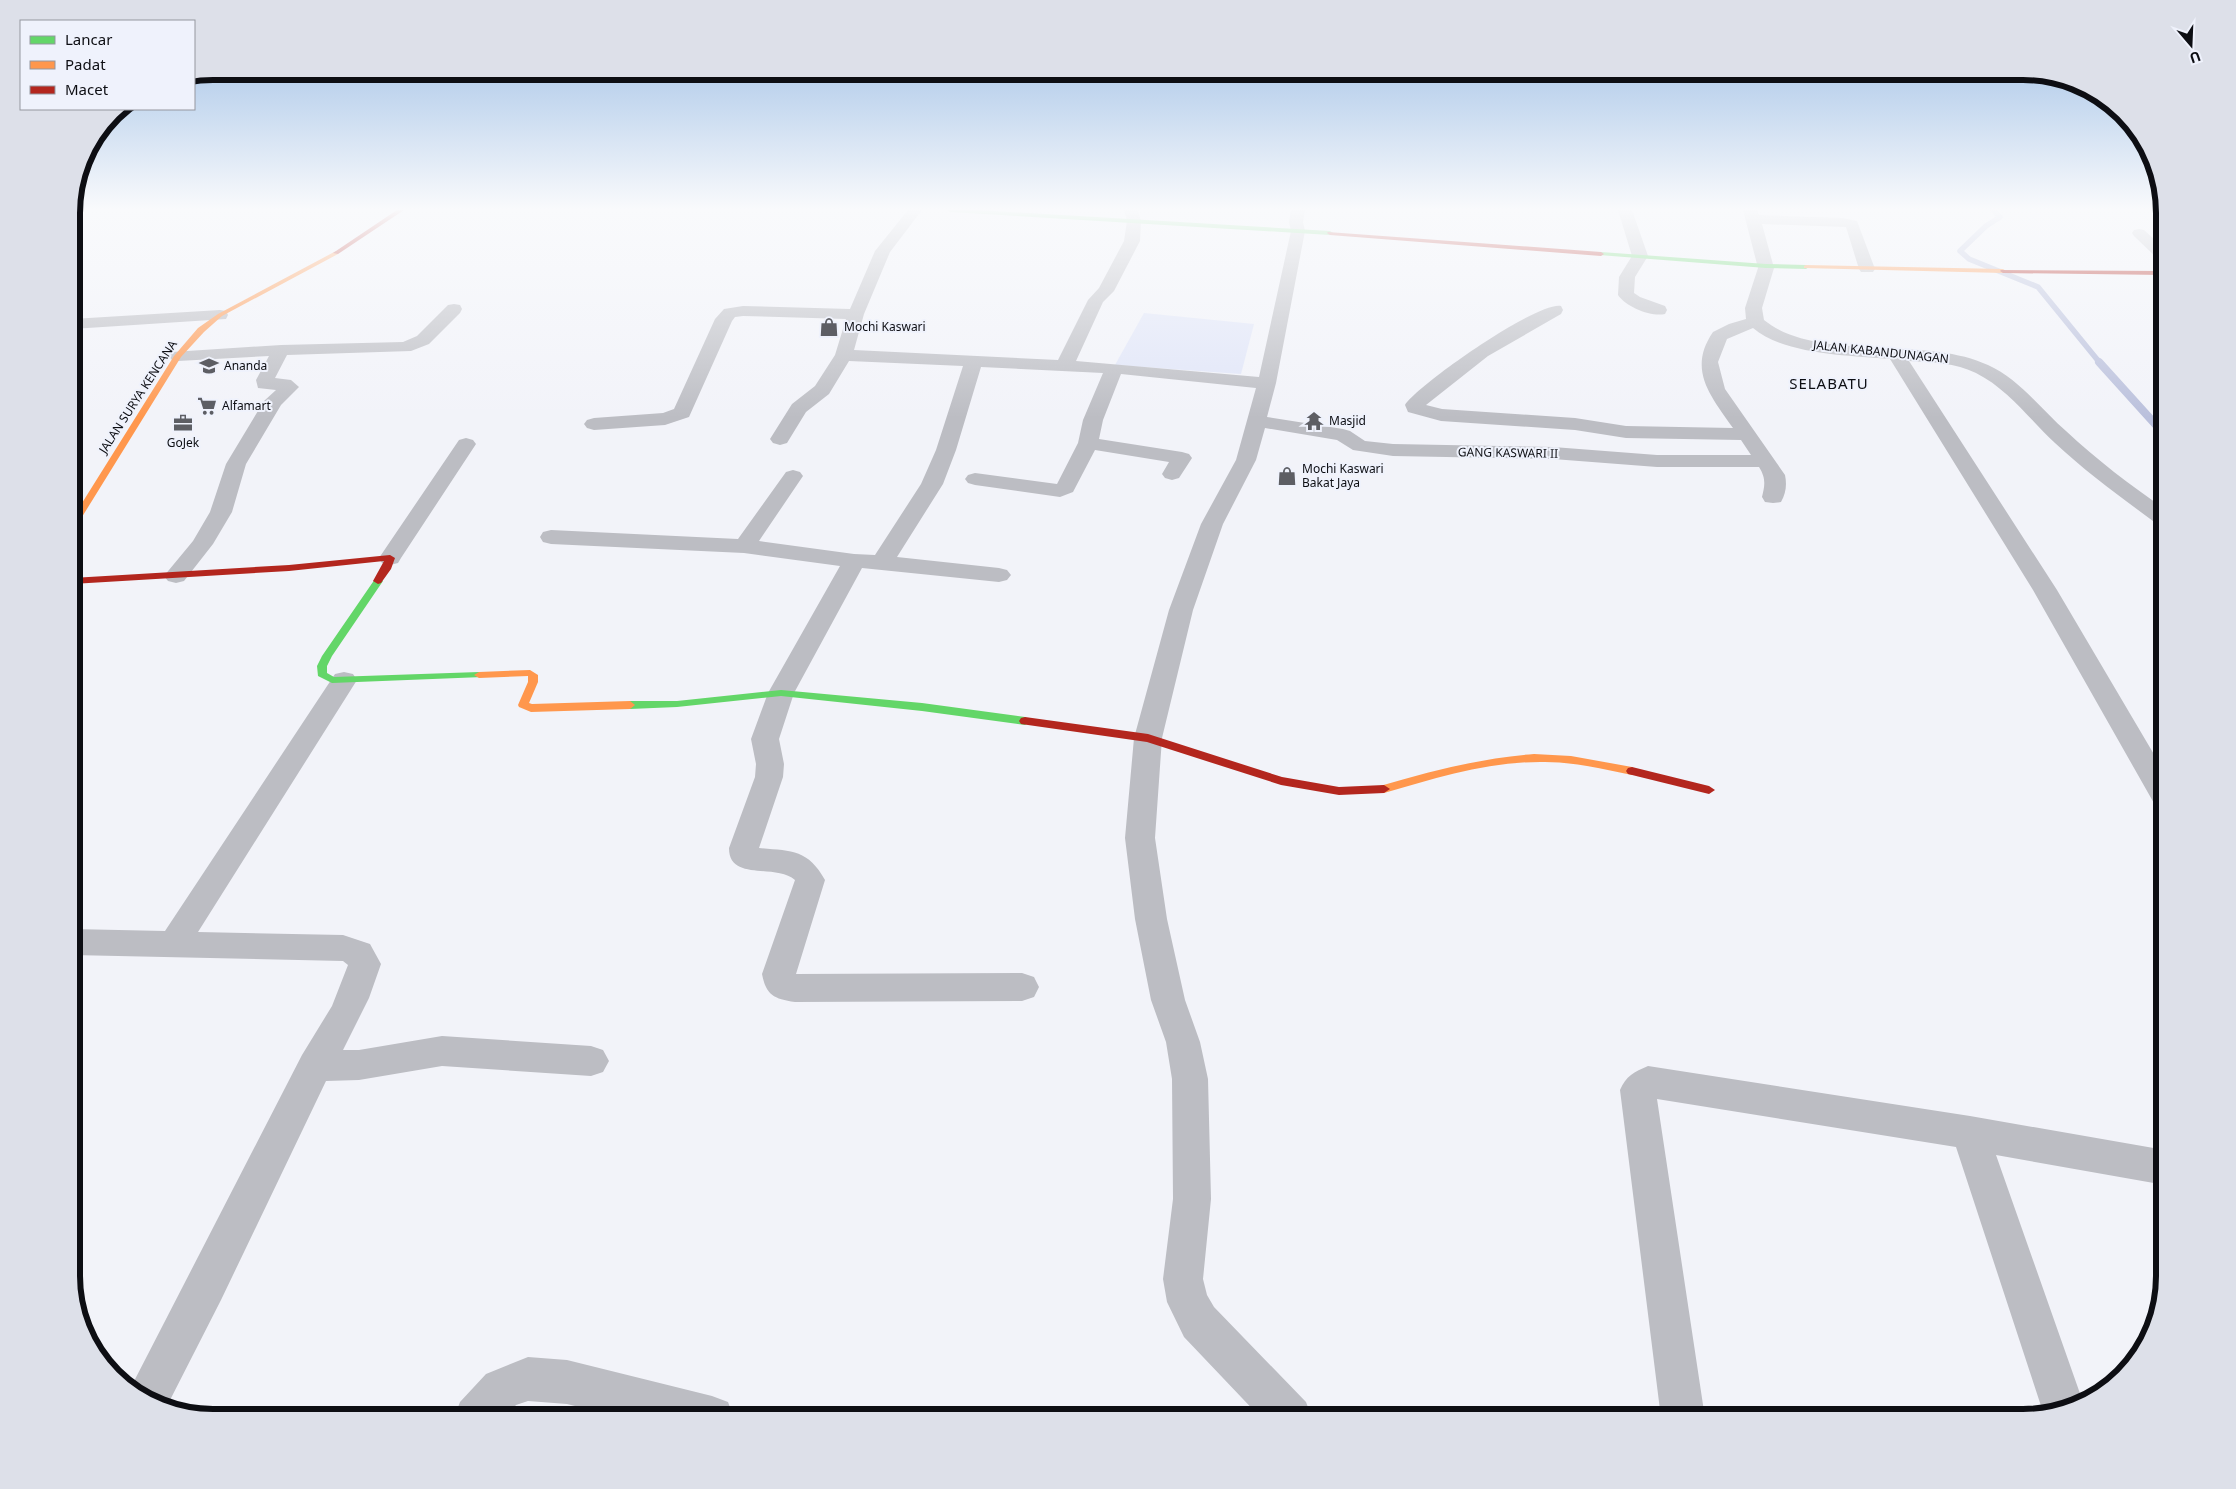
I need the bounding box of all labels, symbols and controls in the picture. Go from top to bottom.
legend [20,20,195,110]
north arrow [2166,20,2216,70]
text: Lancar [65,29,112,49]
text: U [2187,47,2203,68]
text: Padat [65,54,106,74]
text: Macet [65,79,109,99]
shop icon: Mochi Kaswari [818,316,840,338]
place label: Mochi Kaswari [844,318,926,335]
street label: JALAN SURYA KENCANA [94,336,181,458]
street label: JALAN KABANDUNAGAN [1811,336,1950,367]
school or university icon: Ananda [198,355,220,377]
place label: Ananda [224,357,267,374]
district label: SELABATU [1789,373,1869,393]
supermarket icon: Alfamart [196,395,218,417]
place label: Alfamart [222,397,272,414]
temple icon: Masjid [1303,410,1325,432]
office icon: GoJek [172,412,194,434]
place label: Masjid [1329,412,1366,429]
place label: GoJek [167,434,200,451]
street label: GANG KASWARI II [1458,443,1558,462]
place label: Mochi Kaswari Bakat Jaya [1302,460,1384,491]
shop icon: Mochi Kaswari Bakat Jaya [1276,465,1298,487]

